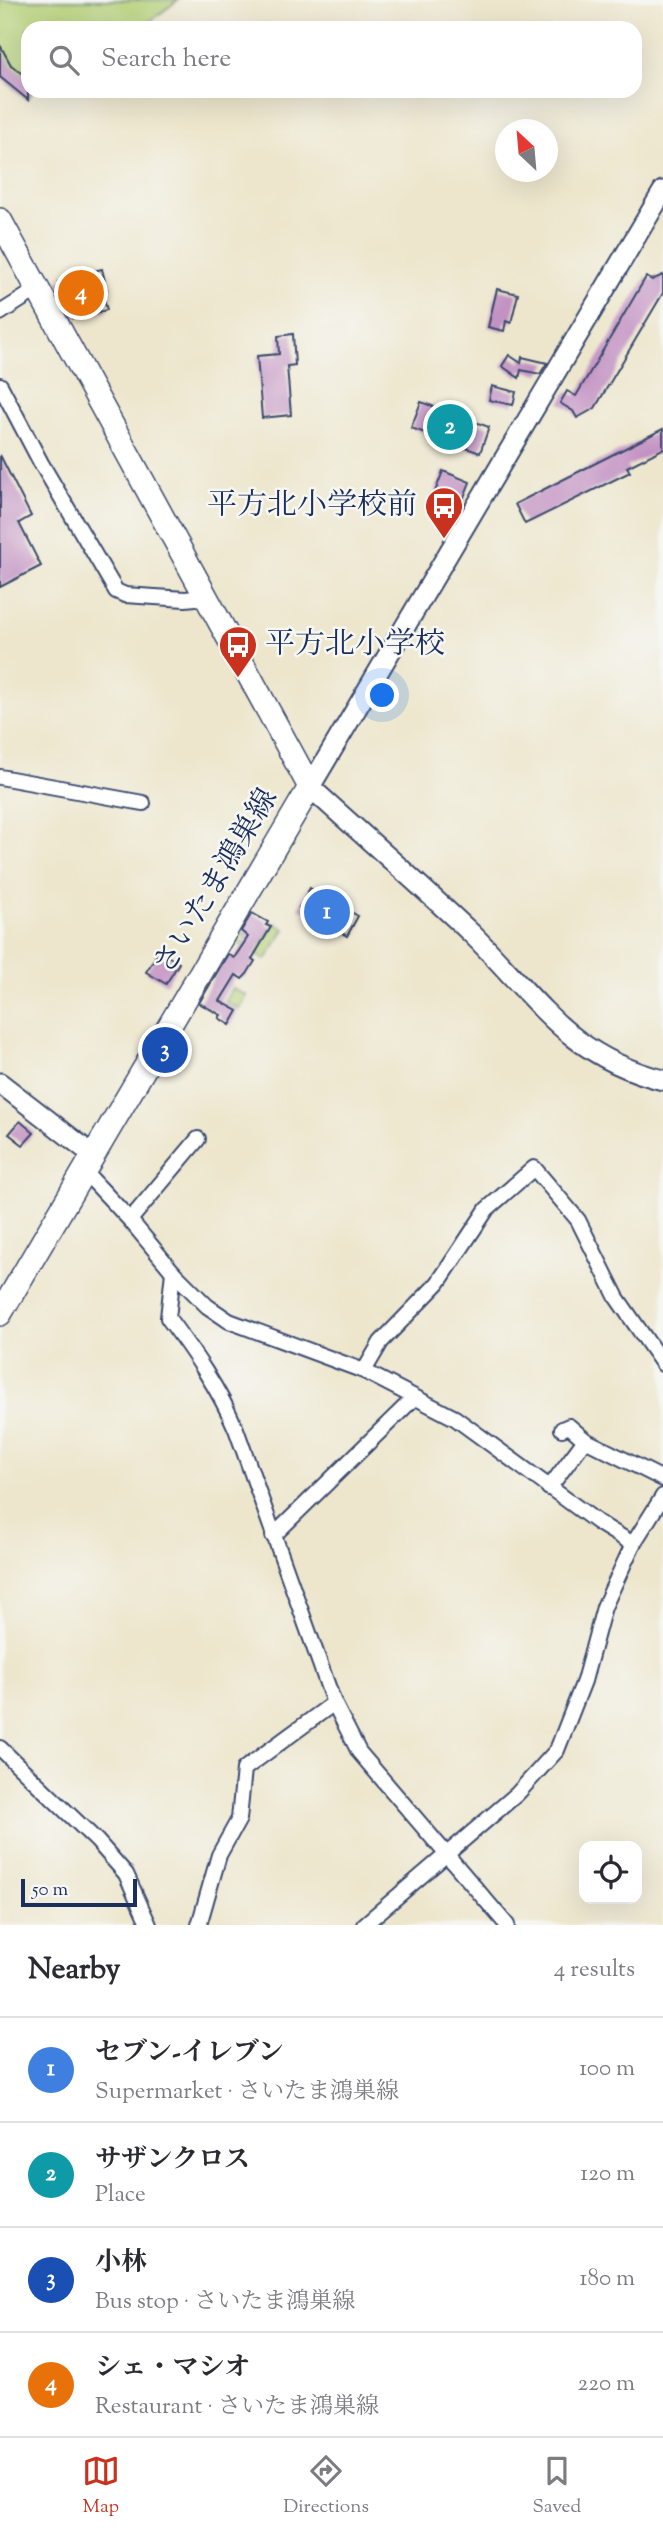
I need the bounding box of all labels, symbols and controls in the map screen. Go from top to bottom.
search box [21,21,642,98]
icon: search [45,41,83,79]
text: Search here [101,41,231,78]
north arrow [495,119,558,182]
pin: 4 [58,267,104,319]
pin: 2 [427,401,473,453]
place label: 平方北小学校前 [207,485,417,528]
bus stop icon: 平方北小学校前 [423,485,465,540]
bus stop icon: 平方北小学校 [217,624,259,679]
place label: 平方北小学校 [265,624,445,667]
your location [365,678,399,712]
street label: さいたま鴻巣線 [144,781,290,983]
pin: 1 [304,886,350,938]
pin: 3 [142,1024,188,1076]
map controls [579,1841,642,1904]
button: locate [579,1841,642,1904]
scale bar [21,1876,136,1908]
text: 50 m [32,1877,68,1904]
text: Nearby [28,1949,120,1992]
text: 4 results [554,1954,635,1987]
text: セブン-イレブン [95,2035,284,2072]
text: 1 [47,2053,55,2086]
text: 100 m [579,2053,635,2086]
text: Supermarket · さいたま鴻巣線 [95,2076,399,2109]
text: サザンクロス [95,2142,250,2179]
text: 2 [46,2158,56,2191]
text: 120 m [580,2158,635,2191]
text: Place [95,2179,146,2212]
text: 小林 [95,2245,147,2282]
text: 3 [46,2263,56,2296]
text: 180 m [580,2263,635,2296]
text: Bus stop · さいたま鴻巣線 [95,2286,355,2319]
text: シェ・マシオ [95,2350,250,2387]
text: 4 [45,2368,57,2401]
text: 220 m [577,2368,635,2401]
text: Restaurant · さいたま鴻巣線 [95,2391,379,2424]
tab: Map [82,2452,120,2521]
tab: Directions [283,2452,369,2521]
tab: Saved [532,2452,581,2521]

